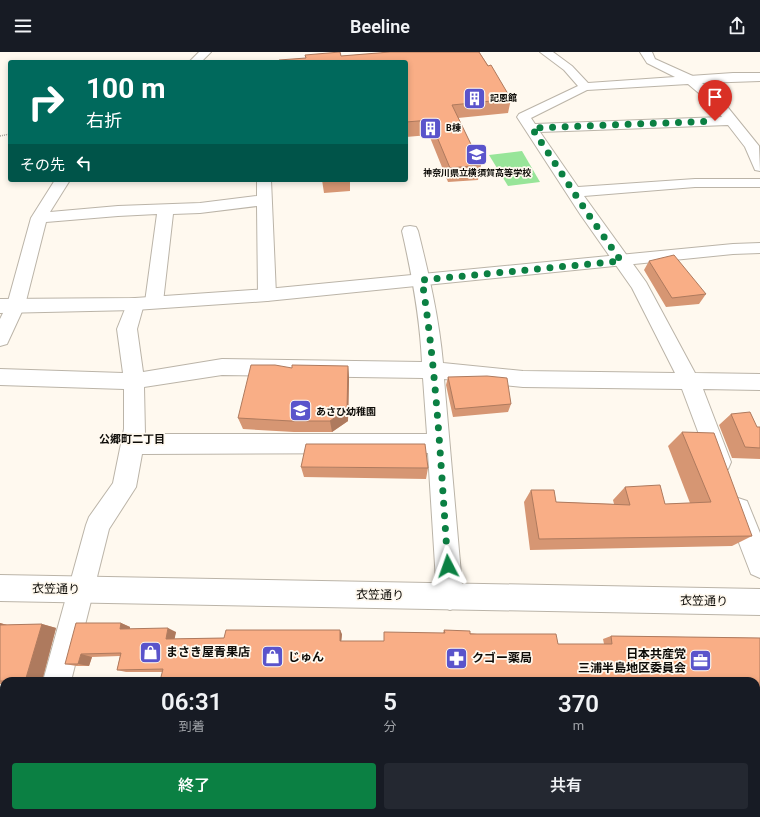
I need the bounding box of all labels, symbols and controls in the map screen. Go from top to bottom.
icon: menu [12,15,34,37]
icon: share [726,15,748,37]
text: Beeline [350,16,410,37]
text: 100 m [86,72,165,105]
icon: right [20,76,72,128]
pin [698,80,732,121]
building icon: 記恩館 [462,85,488,111]
icon: arrive [704,86,726,108]
place label: 記恩館 [490,93,517,103]
text: 右折 [86,110,122,131]
building icon: B棟 [417,115,443,141]
place label: B棟 [446,122,461,133]
school or university icon: 神奈川県立横須賀高等学校 [464,141,490,167]
icon: left [73,152,95,174]
text: その先 [20,156,65,174]
place label: 神奈川県立横須賀高等学校 [423,167,532,178]
school or university icon: あさひ幼稚園 [287,398,313,424]
place label: あさひ幼稚園 [316,406,376,417]
district label: 公郷町二丁目 [99,433,165,446]
position arrow [427,545,469,587]
street label: 衣笠通り [32,582,80,596]
street label: 衣笠通り [356,588,404,602]
street label: 衣笠通り [680,594,728,608]
shop icon: まさき屋青果店 [138,639,164,665]
shop icon: じゅん [259,644,285,670]
place label: まさき屋青果店 [166,645,250,659]
pharmacy icon: クゴー薬局 [443,645,469,671]
place label: 日本共産党 三浦半島地区委員会 [578,647,686,675]
office icon: 日本共産党 三浦半島地区委員会 [688,648,714,674]
place label: じゅん [288,650,324,664]
place label: クゴー薬局 [472,651,532,665]
text: 06:31 [161,688,222,716]
text: 5 [383,688,397,716]
text: 370 [558,690,599,718]
text: m [573,718,584,733]
text: 到着 [179,719,205,734]
text: 分 [384,719,397,734]
button: 終了 [12,763,376,809]
button: 共有 [384,763,748,809]

